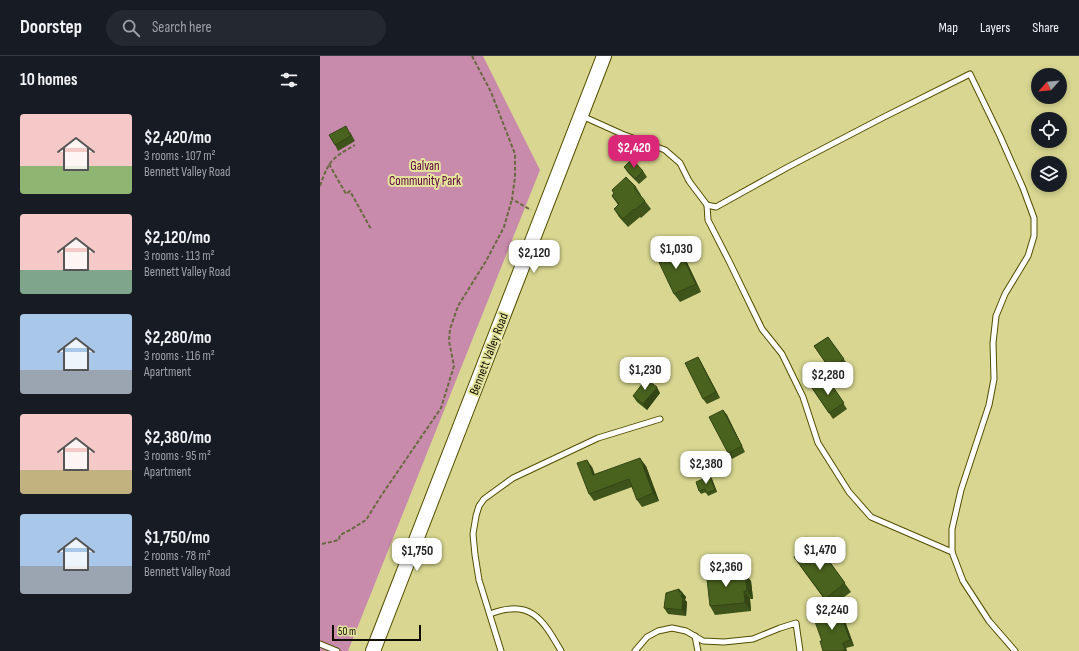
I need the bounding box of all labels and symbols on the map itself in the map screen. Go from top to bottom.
north arrow [1031,68,1067,104]
pin: $2,420 [601,135,667,169]
park label: Galvan Community Park [389,158,461,189]
pin: $1,030 [643,236,709,270]
pin: $2,120 [501,240,567,274]
street label: Bennett Valley Road [466,311,512,397]
pin: $1,230 [612,357,678,391]
pin: $2,280 [795,362,861,396]
pin: $2,380 [673,451,739,485]
pin: $1,470 [787,537,853,571]
pin: $1,750 [384,538,450,572]
pin: $2,360 [693,554,759,588]
pin: $2,240 [799,597,865,631]
scale bar [332,623,421,642]

